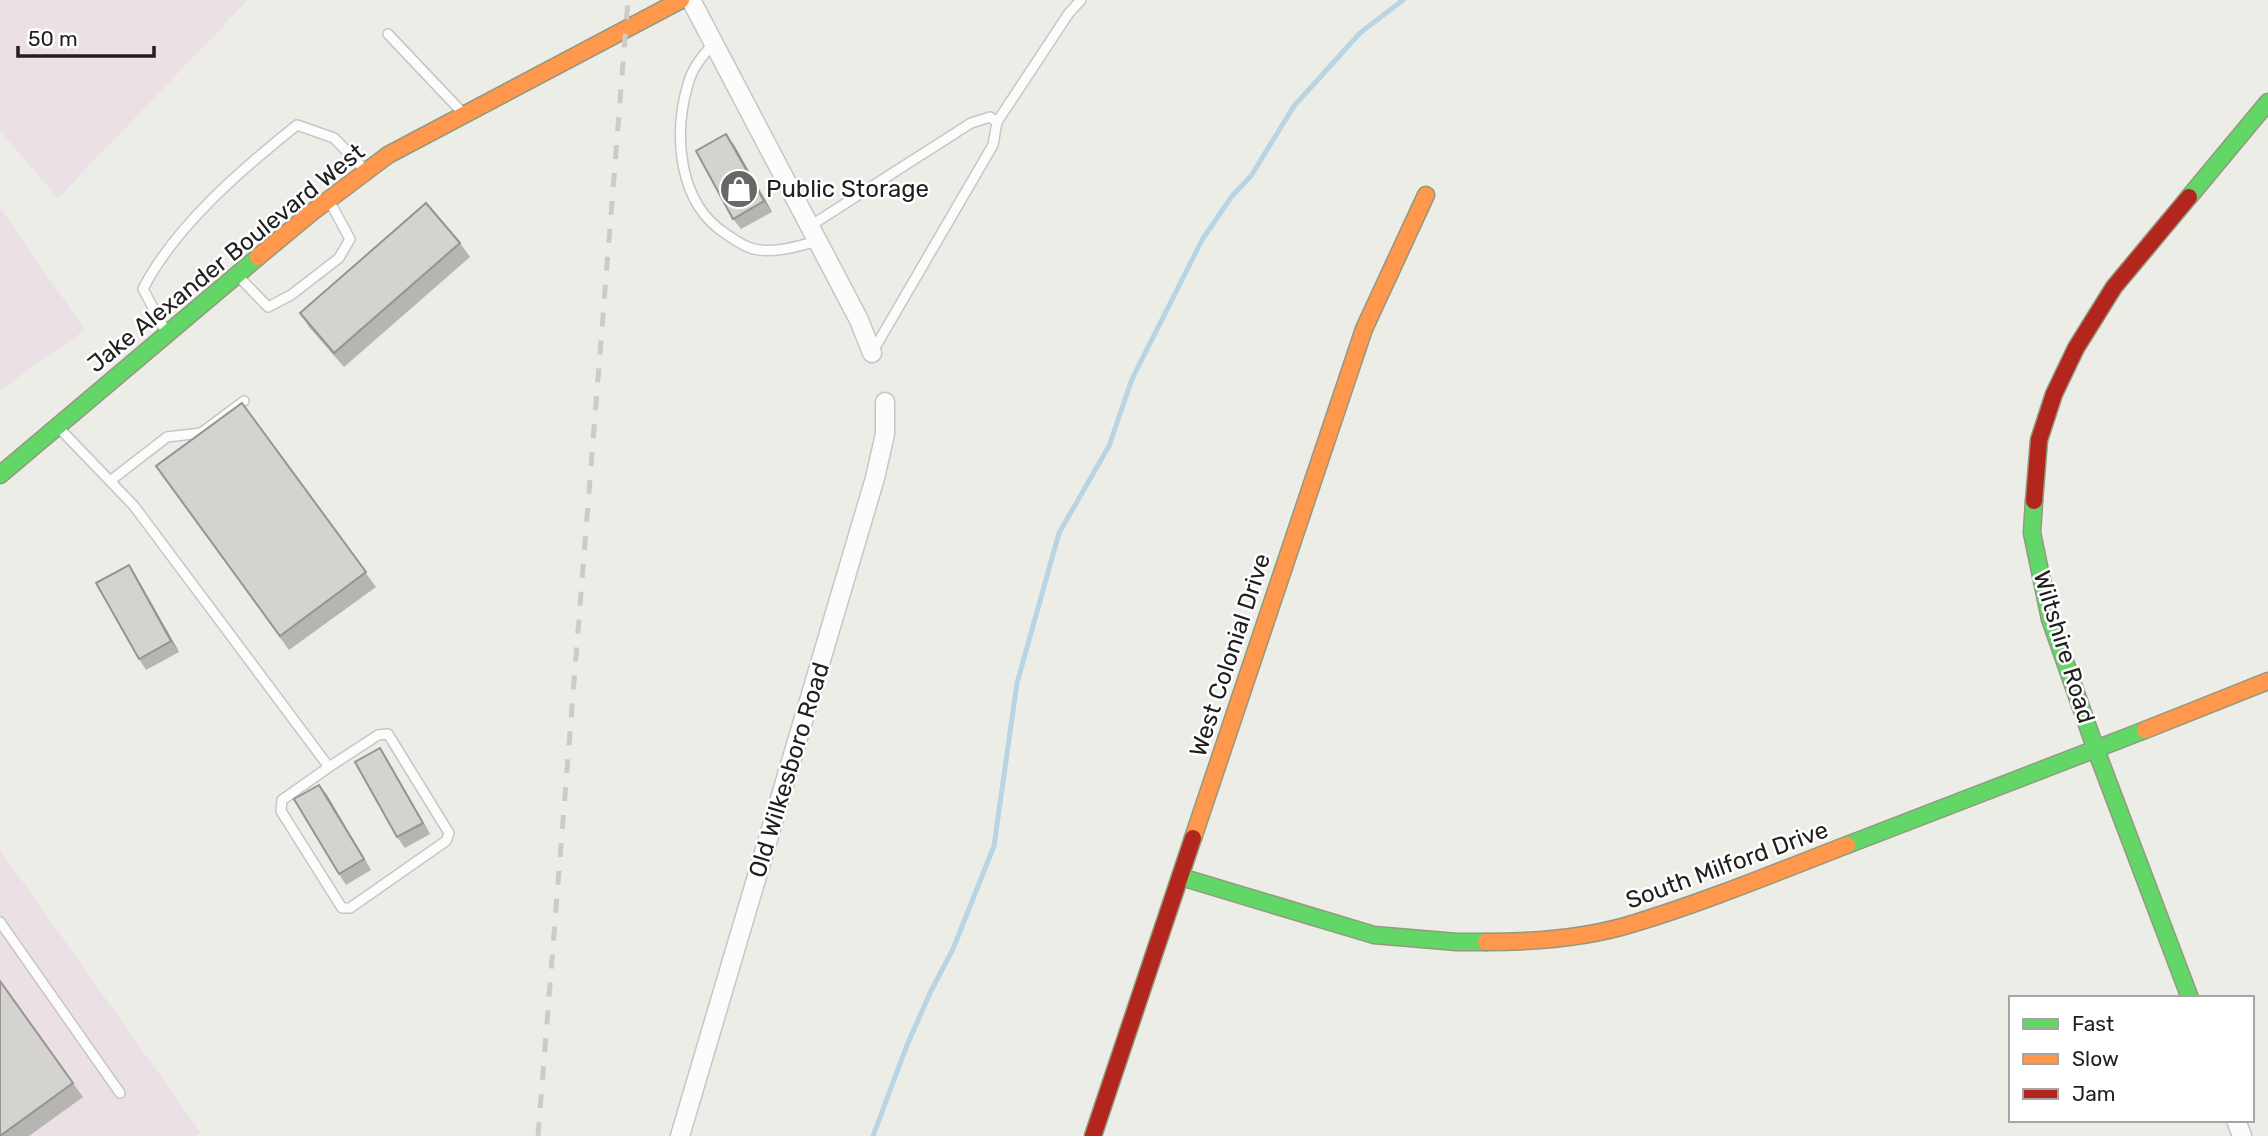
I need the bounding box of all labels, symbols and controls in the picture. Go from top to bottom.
scale bar [18,14,154,58]
text: 50 m [28,26,78,51]
street label: Jake Alexander Boulevard West [82,138,370,378]
shop icon: Public Storage [718,168,760,210]
place label: Public Storage [766,175,929,203]
street label: West Colonial Drive [1184,550,1276,760]
street label: Wiltshire Road [2028,567,2100,727]
street label: Old Wilkesboro Road [743,659,835,881]
street label: South Milford Drive [1622,815,1832,915]
legend [2009,996,2254,1122]
text: Fast [2072,1011,2114,1036]
text: Slow [2072,1046,2119,1071]
text: Jam [2072,1081,2116,1106]

